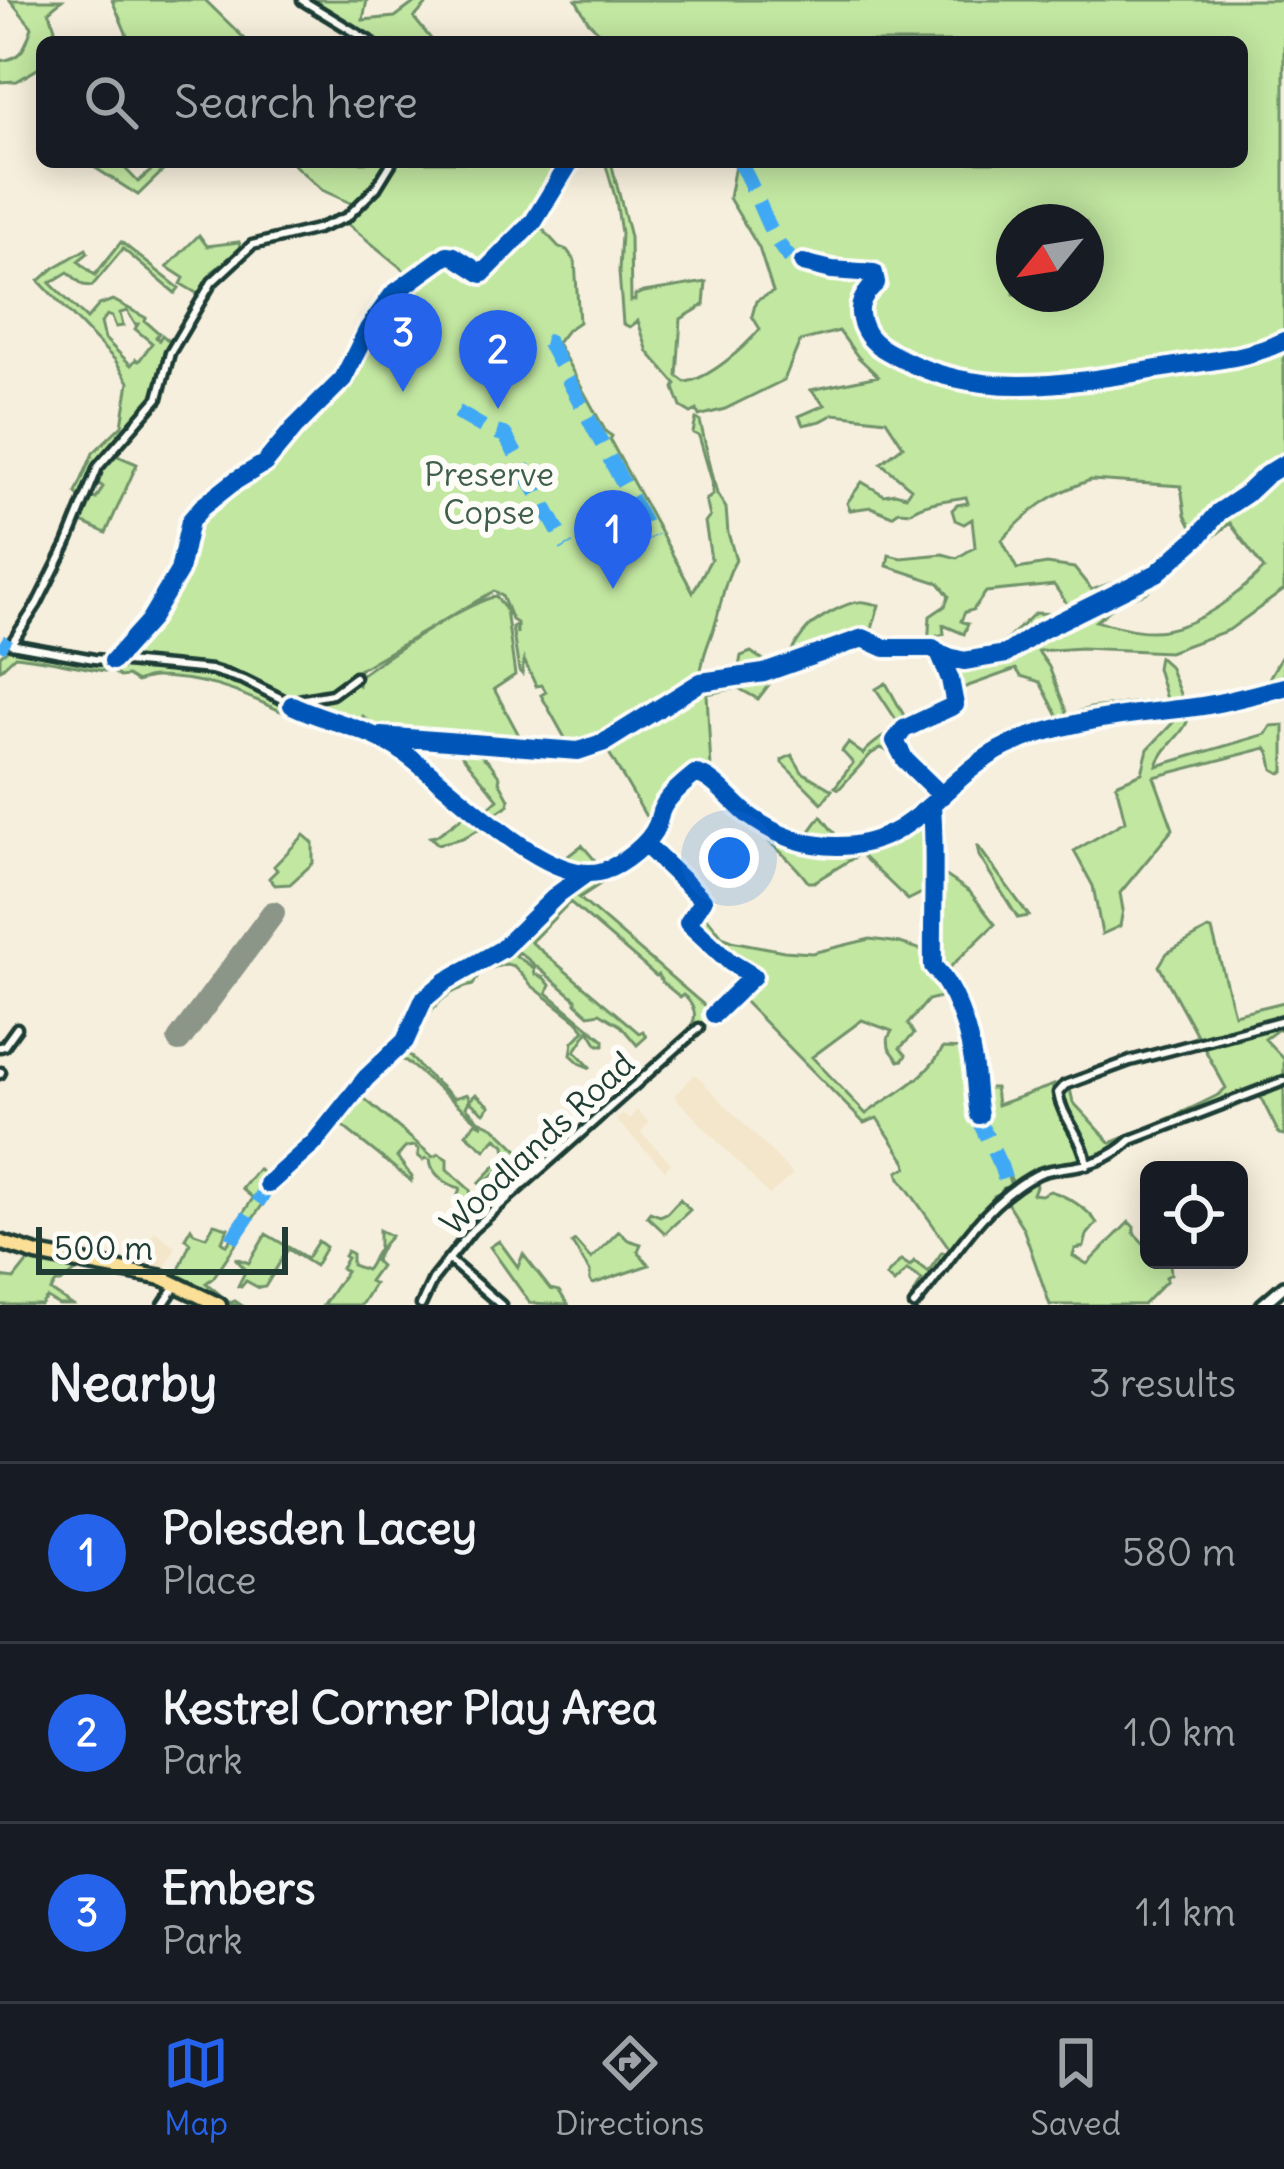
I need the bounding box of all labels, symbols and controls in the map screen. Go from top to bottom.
search box [36,36,1248,168]
icon: search [78,69,144,135]
text: Search here [174,74,418,130]
north arrow [996,204,1104,312]
pin: 3 [364,293,442,392]
pin: 2 [459,310,537,409]
park label: Preserve Copse [424,453,554,533]
pin: 1 [574,490,652,589]
your location [699,828,759,888]
street label: Woodlands Road [431,1042,643,1244]
map controls [1140,1161,1248,1269]
button: locate [1140,1161,1248,1269]
scale bar [36,1221,288,1274]
text: 500 m [54,1227,153,1269]
text: Nearby [48,1351,217,1415]
text: 3 results [1089,1359,1236,1408]
text: Polesden Lacey [162,1500,477,1556]
text: 1 [79,1528,95,1577]
text: 580 m [1122,1528,1236,1577]
text: Place [162,1556,256,1605]
text: Kestrel Corner Play Area [162,1680,658,1736]
text: 2 [76,1708,98,1757]
text: 1.0 km [1123,1708,1236,1757]
text: Park [162,1736,243,1785]
text: Embers [162,1860,316,1916]
text: 3 [76,1888,98,1937]
text: 1.1 km [1135,1888,1236,1937]
text: Park [162,1916,243,1965]
tab: Map [163,2030,229,2144]
tab: Directions [555,2030,704,2144]
tab: Saved [1031,2030,1121,2144]

